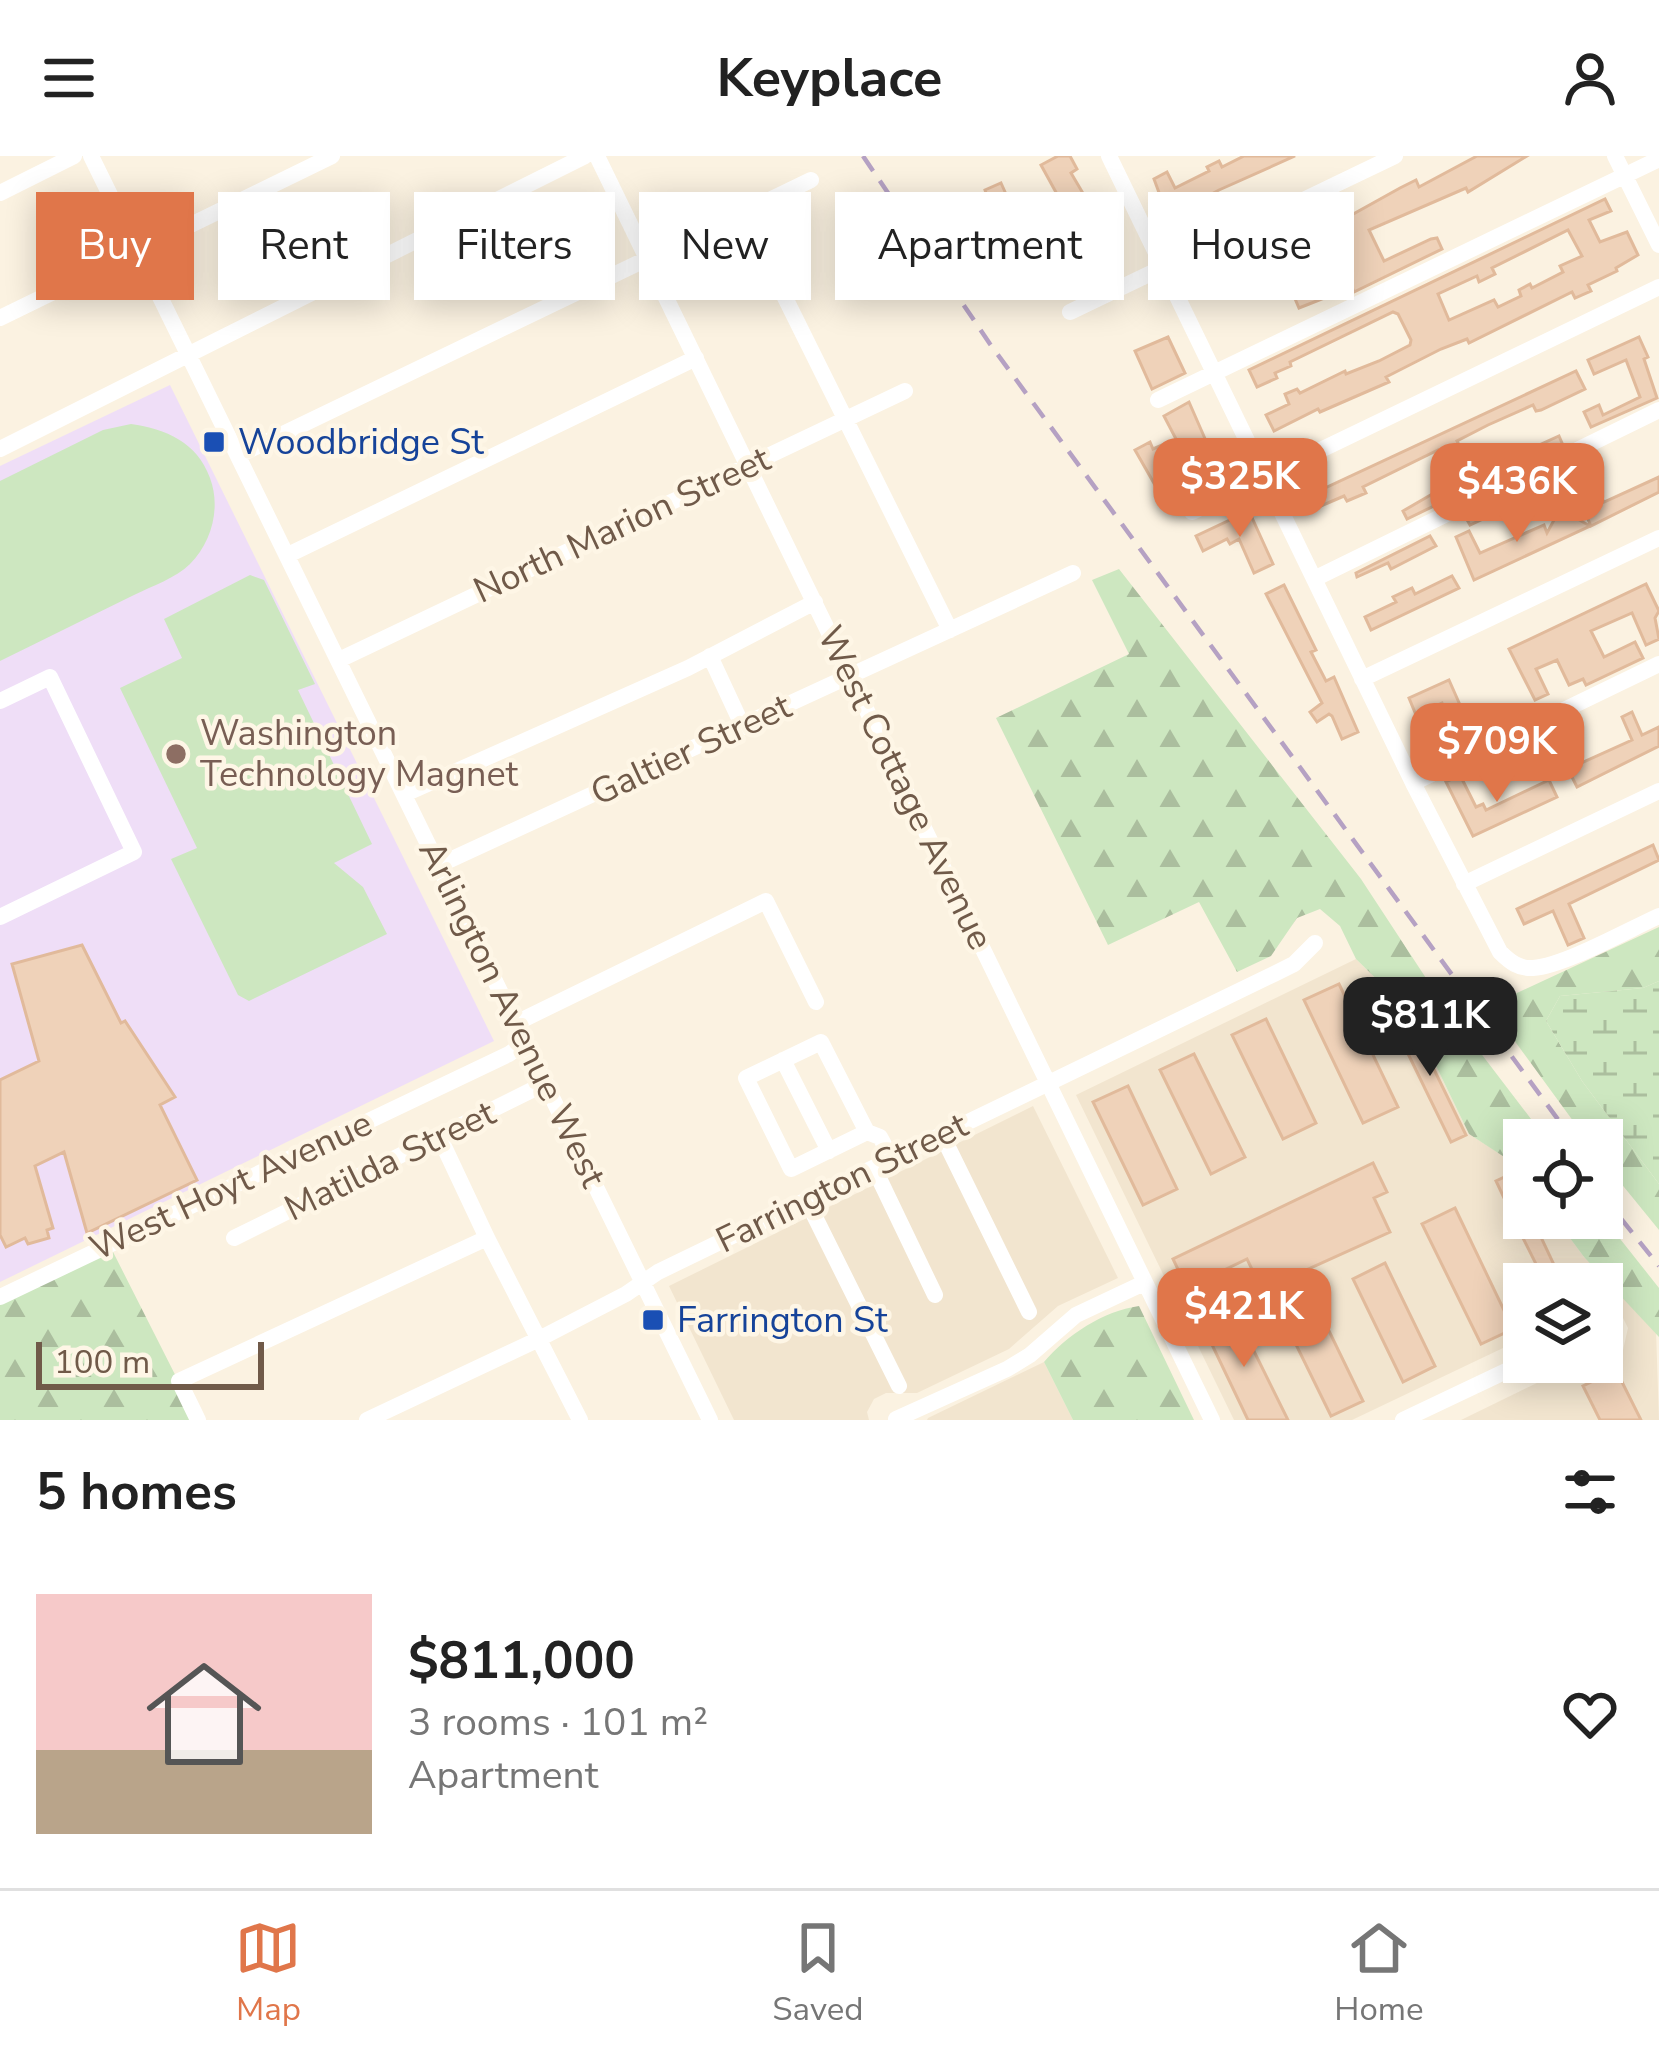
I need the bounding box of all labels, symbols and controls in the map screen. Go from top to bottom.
text: Keyplace [717,41,942,115]
icon: menu [36,45,102,111]
icon: person [1557,45,1623,111]
chip: Buy [36,192,194,300]
chip: Rent [218,192,390,300]
chip: Filters [414,192,615,300]
chip: New [639,192,811,300]
chip: Apartment [835,192,1124,300]
chip: House [1148,192,1354,300]
place label: Woodbridge St [238,418,484,467]
marker: Woodbridge St [201,429,227,455]
street label: North Marion Street [466,435,779,615]
pin: $325K [1156,438,1324,540]
pin: $436K [1433,443,1601,545]
text: $325K [1180,450,1300,503]
text: $436K [1457,455,1577,508]
street label: West Cottage Avenue [805,618,1005,958]
street label: Galtier Street [583,682,800,818]
pin: $709K [1413,703,1581,805]
place label: Washington Technology Magnet [200,709,519,799]
text: $709K [1437,715,1557,768]
marker: Washington Technology Magnet [163,741,189,767]
street label: Arlington Avenue West [407,832,617,1196]
pin: $811K [1346,977,1514,1079]
text: $811K [1370,989,1490,1042]
street label: Matilda Street [276,1089,504,1233]
street label: West Hoyt Avenue [82,1099,380,1273]
street label: Farrington Street [708,1101,976,1265]
map controls [1503,1119,1623,1383]
button: locate [1503,1119,1623,1239]
button: layers [1503,1263,1623,1383]
pin: $421K [1160,1268,1328,1370]
text: $421K [1184,1280,1304,1333]
place label: Farrington St [677,1296,888,1345]
marker: Farrington St [640,1307,666,1333]
scale bar [36,1336,264,1389]
text: 100 m [54,1340,150,1385]
text: 5 homes [36,1457,237,1527]
icon: filters [1557,1459,1623,1525]
text: $811,000 [408,1626,635,1696]
icon: home [132,1642,276,1786]
icon: heart [1557,1681,1623,1747]
text: 3 rooms · 101 m² [408,1696,708,1749]
text: Apartment [408,1749,598,1802]
tab: Map [235,1915,301,2032]
tab: Saved [772,1915,863,2032]
tab: Home [1334,1915,1424,2032]

